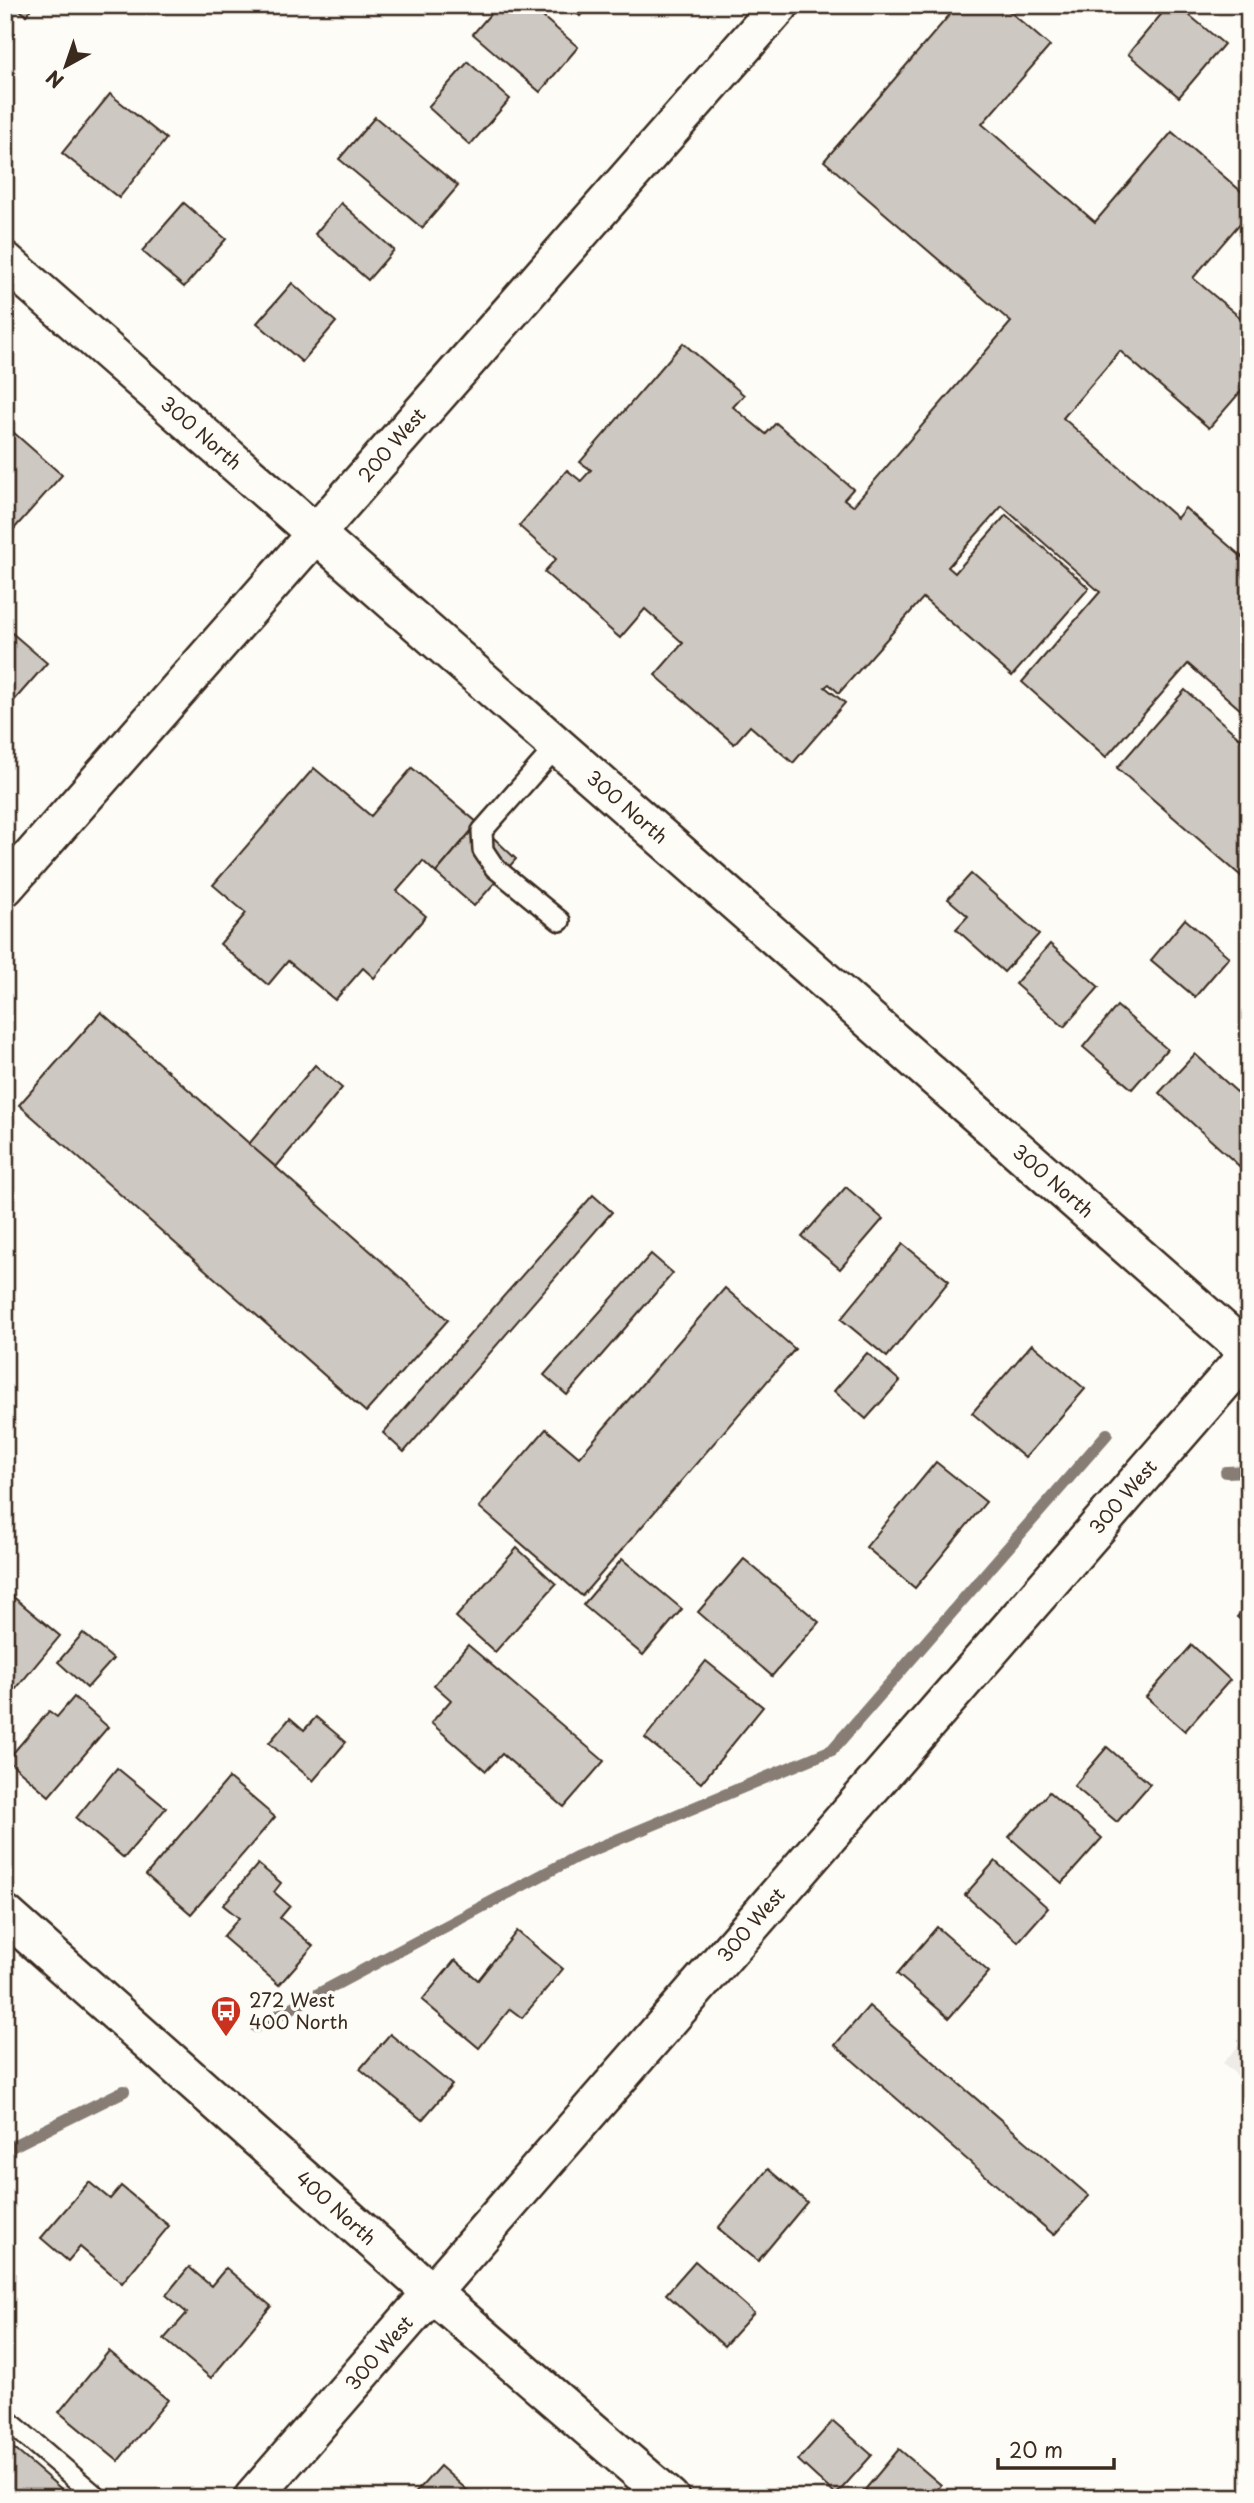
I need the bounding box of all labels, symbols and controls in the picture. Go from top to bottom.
north arrow [32,32,102,102]
text: N [40,64,69,95]
street label: 300 North [155,389,248,476]
street label: 200 West [351,401,432,488]
street label: 300 North [581,763,674,850]
street label: 300 North [1007,1137,1100,1224]
street label: 300 West [1082,1452,1163,1540]
street label: 300 West [710,1880,791,1968]
place label: 272 West 400 North [249,1985,348,2035]
bus stop icon: 272 West 400 North [209,1994,243,2038]
street label: 400 North [290,2164,383,2251]
street label: 300 West [338,2308,419,2396]
scale bar [998,2426,1114,2470]
text: 20 m [1009,2433,1063,2465]

